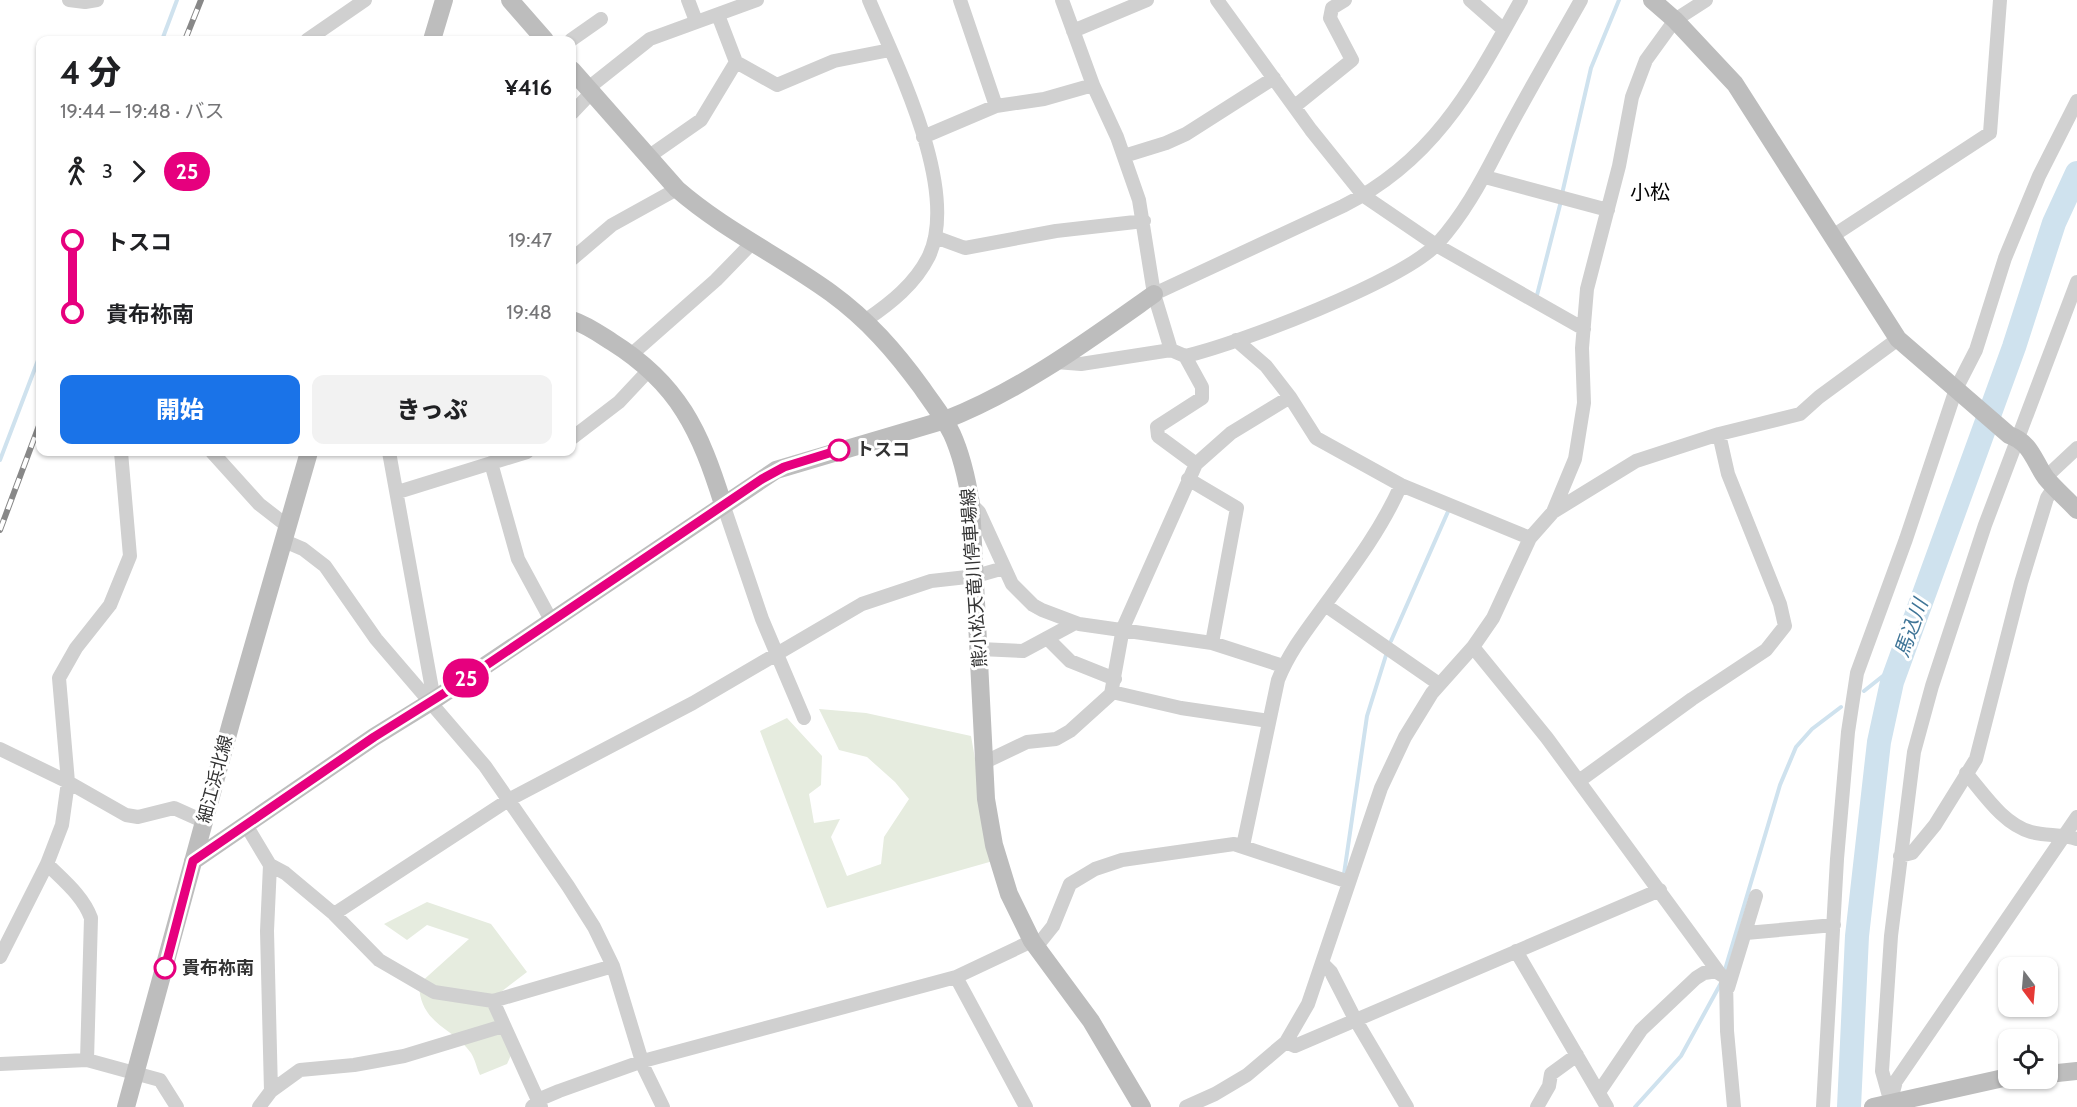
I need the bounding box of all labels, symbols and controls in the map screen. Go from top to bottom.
text: 4 分 [60,52,121,92]
text: ¥416 [505,74,552,101]
text: 19:44 – 19:48 · バス [60,99,225,123]
icon: walk [60,155,93,188]
icon: forward [122,155,155,188]
text: 3 [102,159,113,183]
text: 25 [176,159,198,184]
district label: 小松 [1630,180,1670,204]
text: 19:47 [508,228,552,252]
text: トスコ [106,229,172,256]
text: 19:48 [506,300,552,324]
text: 貴布祢南 [106,301,194,328]
button: 開始 [60,375,300,444]
button: きっぷ [312,375,552,444]
marker: トスコ [828,439,850,461]
place label: トスコ [856,439,910,461]
street label: 熊小松天竜川停車場線 [957,487,991,669]
water label: 馬込川 [1889,594,1933,660]
line badge: 25 [439,658,493,698]
text: 25 [455,666,477,691]
street label: 細江浜北線 [193,733,237,825]
marker: 貴布祢南 [154,957,176,979]
place label: 貴布祢南 [182,957,254,979]
north arrow [1998,957,2058,1017]
map controls [1998,957,2058,1089]
button: locate [1998,1029,2058,1089]

